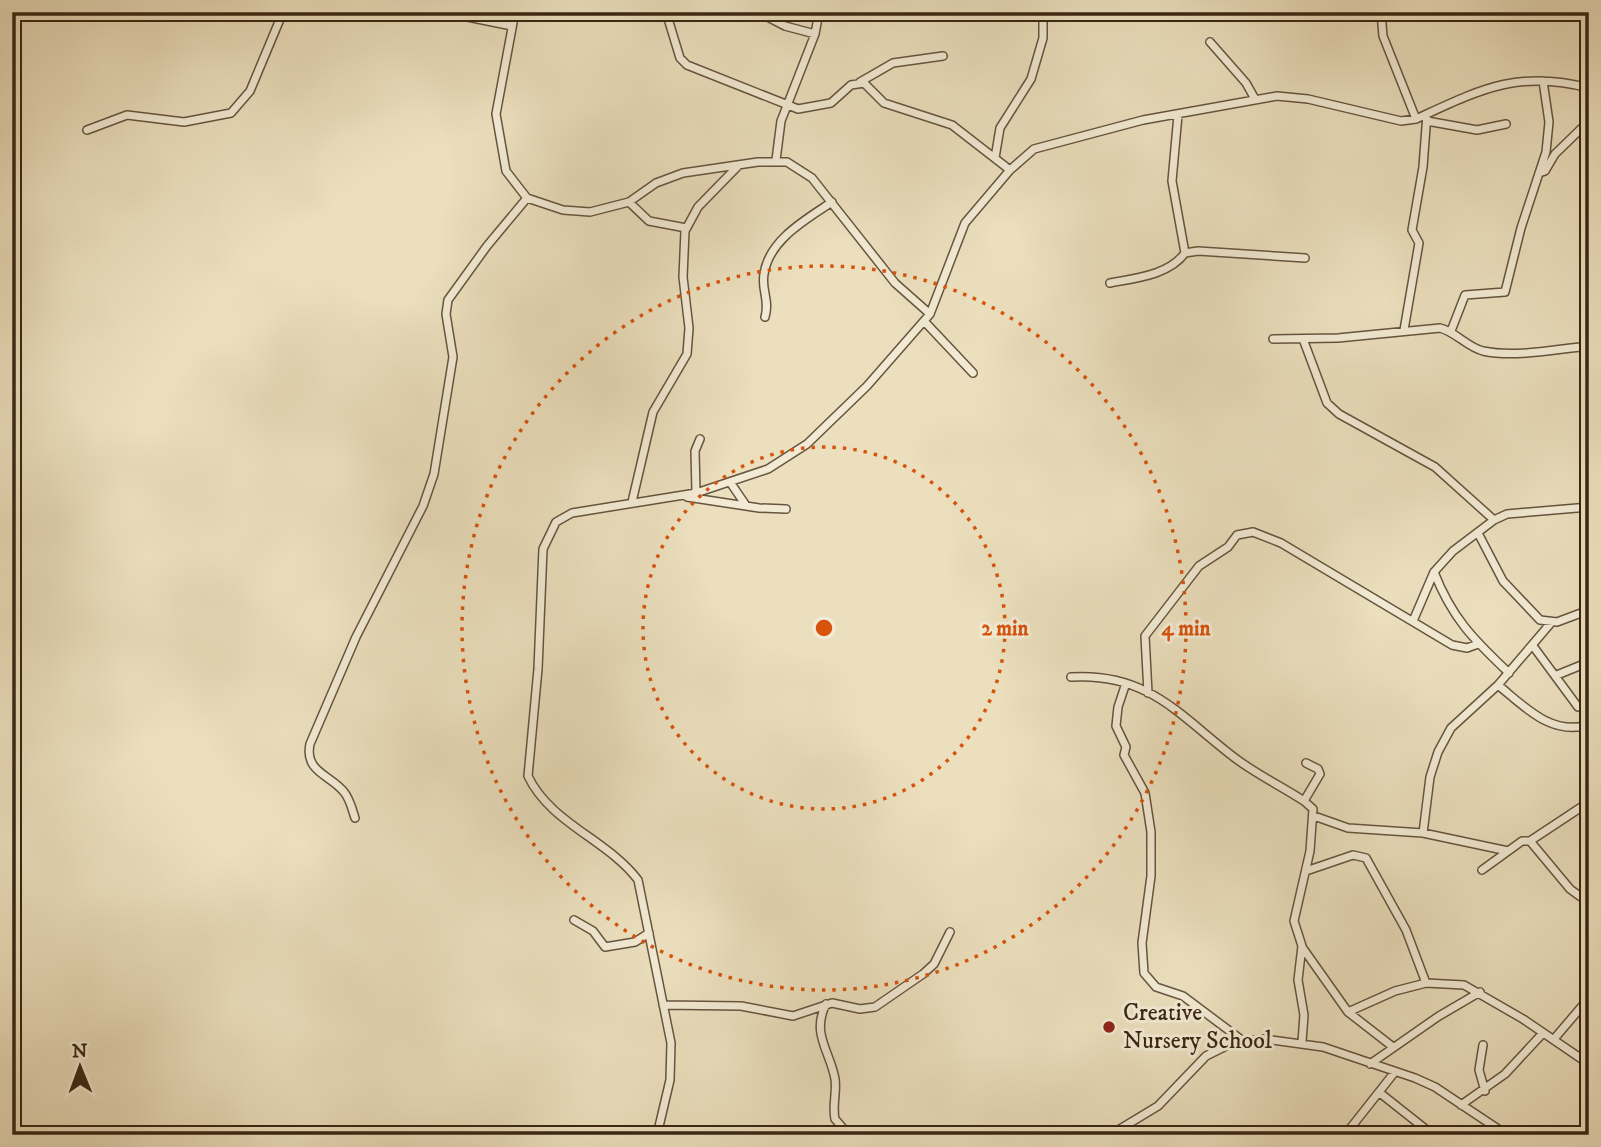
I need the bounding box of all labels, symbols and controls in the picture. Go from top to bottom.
centre of rings [812,616,836,640]
text: 2 min [982,616,1030,642]
text: 4 min [1162,616,1211,642]
place label: Creative Nursery School [1123,998,1273,1056]
marker: Creative Nursery School [1101,1019,1117,1035]
north arrow [46,1032,116,1102]
text: N [72,1040,88,1063]

